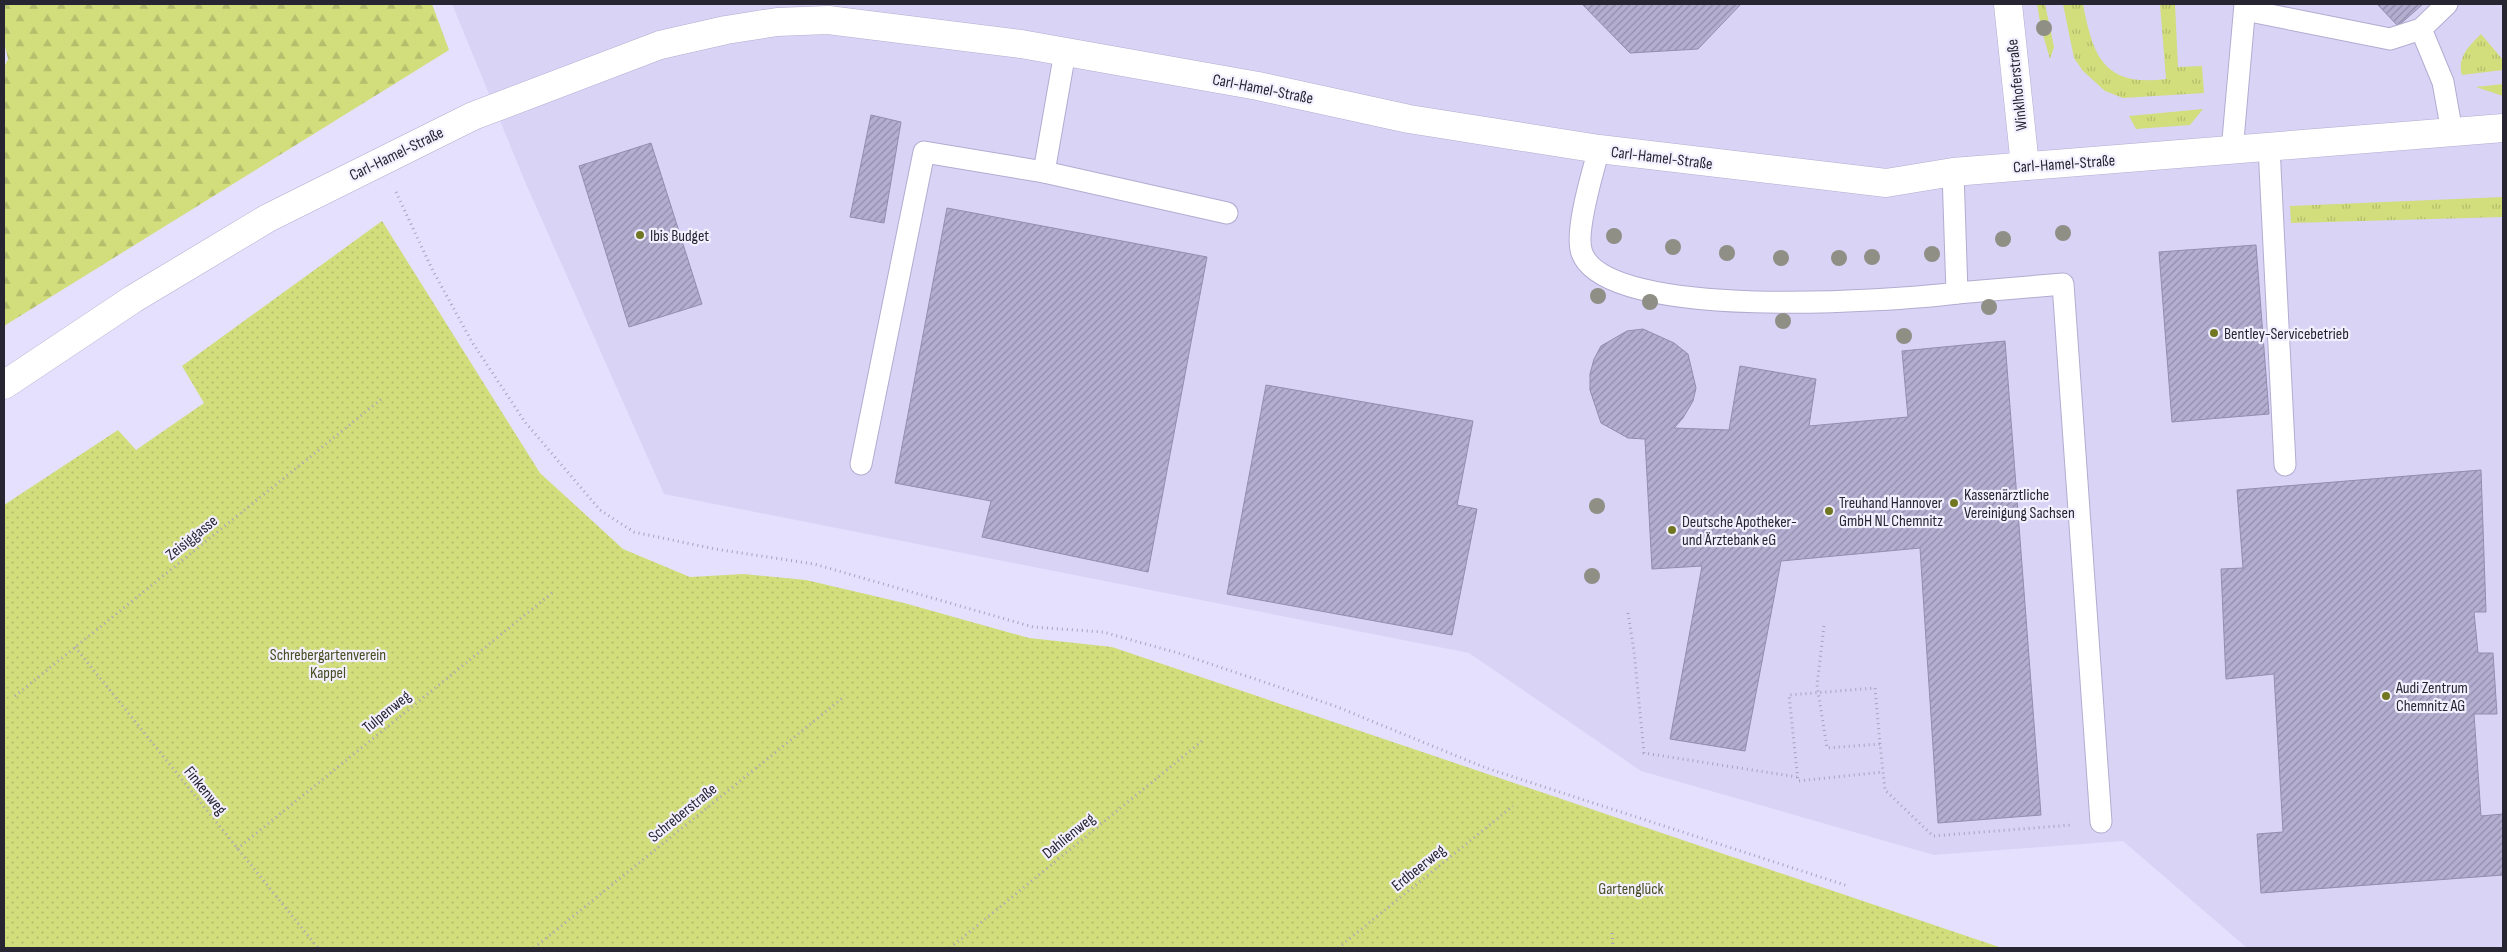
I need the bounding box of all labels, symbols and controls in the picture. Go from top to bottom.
street label: Winklhoferstraße [2003,38,2032,132]
street label: Carl-Hamel-Straße [1211,70,1315,109]
street label: Carl-Hamel-Straße [347,123,447,185]
street label: Carl-Hamel-Straße [1610,143,1714,174]
street label: Carl-Hamel-Straße [2012,151,2116,178]
place label: Ibis Budget [650,227,709,246]
marker: Ibis Budget [634,229,646,241]
place label: Bentley-Servicebetrieb [2224,325,2349,344]
marker: Bentley-Servicebetrieb [2208,327,2220,339]
place label: Kassenärztliche Vereinigung Sachsen [1964,486,2075,523]
place label: Treuhand Hannover GmbH NL Chemnitz [1839,494,1943,531]
marker: Kassenärztliche Vereinigung Sachsen [1948,497,1960,509]
marker: Treuhand Hannover GmbH NL Chemnitz [1823,505,1835,517]
street label: Zeisiggasse [162,512,222,565]
place label: Deutsche Apotheker- und Ärztebank eG [1682,513,1797,550]
marker: Deutsche Apotheker- und Ärztebank eG [1666,524,1678,536]
park label: Schrebergartenverein Kappel [270,646,386,683]
place label: Audi Zentrum Chemnitz AG [2395,679,2468,716]
street label: Tulpenweg [359,687,415,737]
marker: Audi Zentrum Chemnitz AG [2380,690,2392,702]
street label: Finkenweg [180,763,230,819]
street label: Schreberstraße [645,780,721,847]
street label: Dahlienweg [1039,809,1099,863]
street label: Erdbeerweg [1388,841,1450,896]
park label: Gartenglück [1598,880,1664,899]

